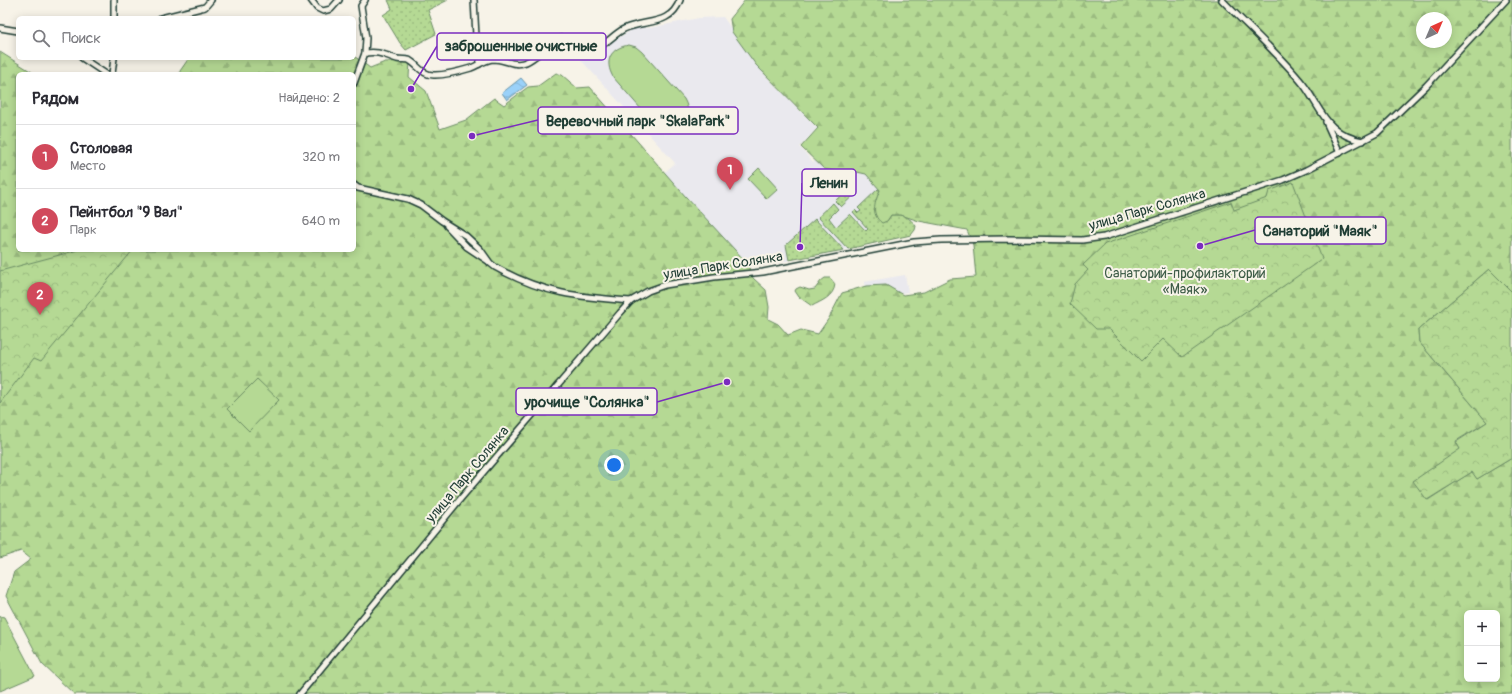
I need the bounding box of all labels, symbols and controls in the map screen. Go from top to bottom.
north arrow [1416,12,1452,48]
search box [16,16,356,60]
icon: search [30,27,52,49]
text: Поиск [62,29,101,48]
callout: заброшенные очистные [437,33,606,60]
text: заброшенные очистные [445,37,598,56]
text: Рядом [32,88,79,109]
text: Найдено: 2 [278,90,340,106]
callout: Веревочный парк "SkalaPark" [538,107,738,134]
text: Веревочный парк "SkalaPark" [546,112,730,131]
text: Столовая [70,139,132,158]
text: 1 [42,149,48,165]
text: 320 m [302,149,340,165]
pin: 1 [717,157,743,190]
text: Место [70,158,106,174]
callout: Ленин [802,169,856,196]
text: Ленин [809,174,849,193]
street label: улица Парк Солянка [1086,185,1207,235]
text: Пейнтбол "9 Вал" [70,203,183,222]
text: 2 [41,213,49,229]
text: 640 m [302,213,340,229]
callout: Санаторий "Маяк" [1255,217,1386,244]
text: Парк [70,222,97,238]
text: Санаторий "Маяк" [1262,222,1378,241]
street label: улица Парк Солянка [661,248,784,283]
park label: Санаторий-профилакторий «Маяк» [1104,265,1266,298]
pin: 2 [27,282,53,315]
callout: урочище "Солянка" [516,388,657,415]
text: урочище "Солянка" [523,393,650,412]
street label: улица Парк Солянка [422,423,513,527]
your location [604,455,624,475]
map controls [1464,610,1500,682]
button: + [1464,610,1500,646]
button: − [1464,646,1500,682]

